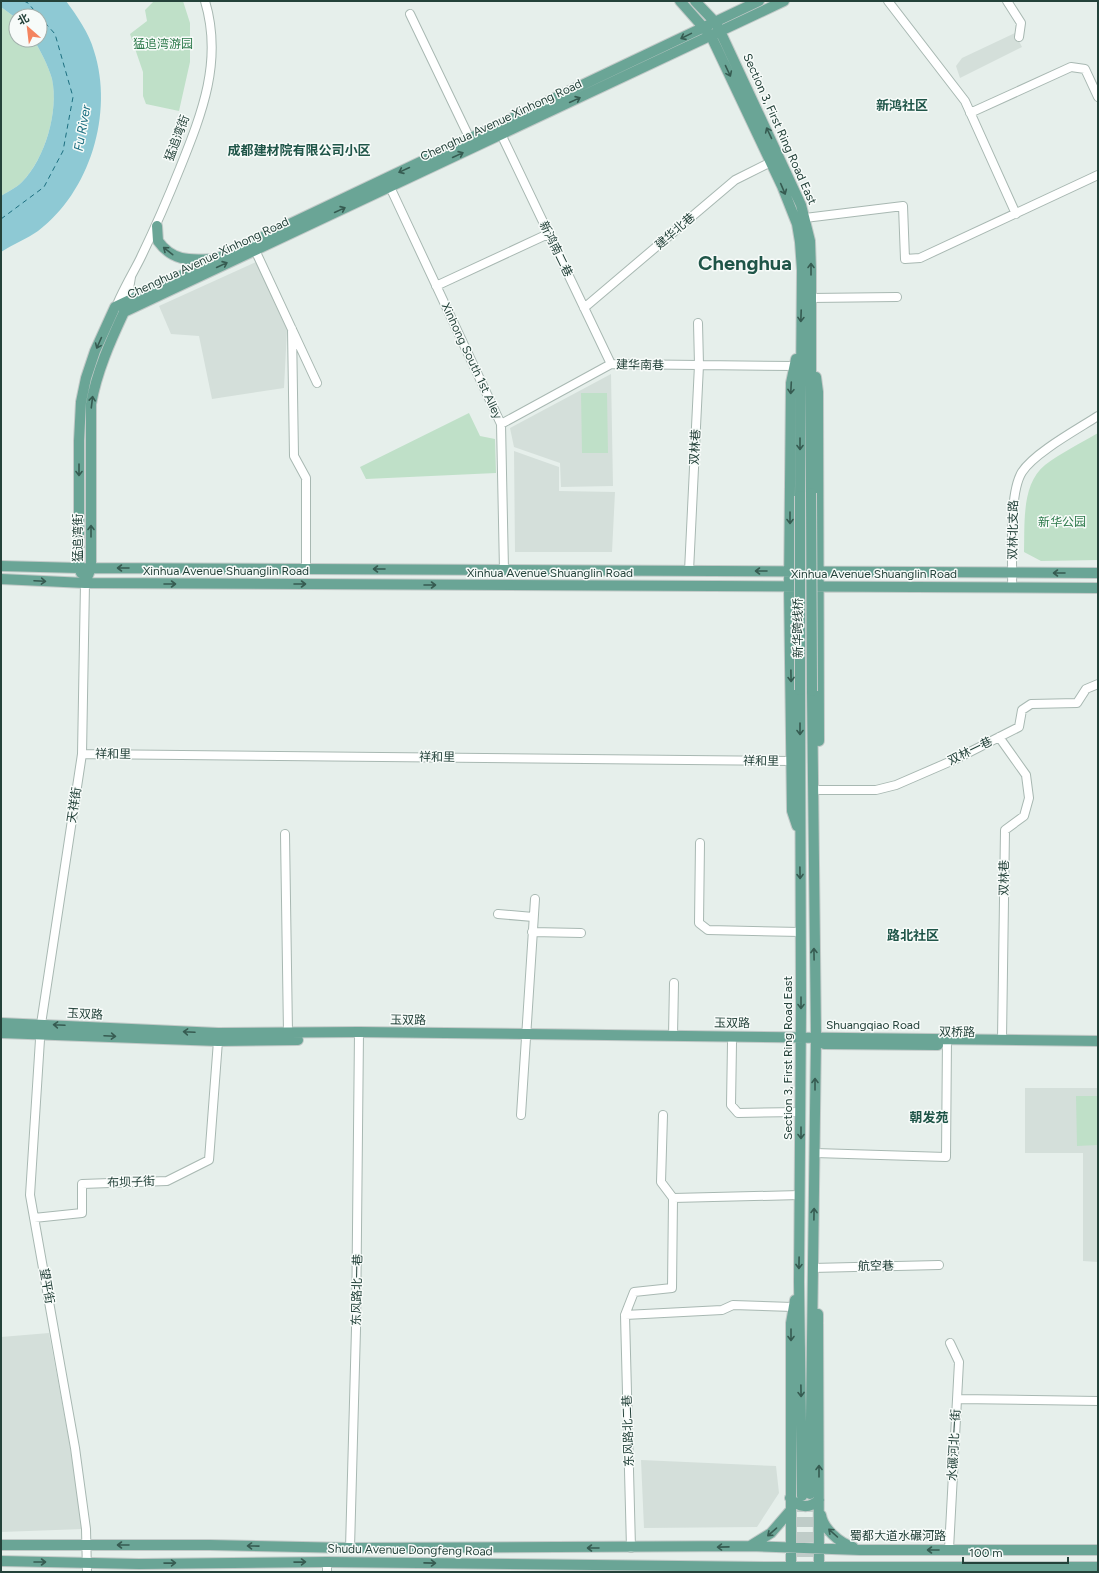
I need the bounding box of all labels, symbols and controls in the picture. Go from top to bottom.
north arrow [8,8,48,48]
text: 北 [16,11,31,28]
one-way arrow [680,33,692,40]
park label: 猛追湾游园 [133,37,193,51]
street label: Section 3, First Ring Road East [740,51,820,207]
one-way arrow [725,65,732,77]
street label: Chenghua Avenue Xinhong Road [418,76,584,164]
one-way arrow [569,96,581,103]
district label: 新鸿社区 [876,98,928,113]
water label: Fu River [71,103,94,152]
street label: 猛追湾街 [162,113,192,163]
one-way arrow [765,127,772,139]
district label: 成都建材院有限公司小区 [227,143,371,158]
one-way arrow [451,151,463,158]
one-way arrow [398,167,410,174]
one-way arrow [780,182,787,194]
one-way arrow [334,206,346,213]
street label: 建华北巷 [652,210,698,252]
street label: Chenghua Avenue Xinhong Road [125,214,291,302]
street label: 新鸿南二巷 [537,219,575,279]
one-way arrow [163,247,174,255]
district label: Chenghua [698,251,792,275]
one-way arrow [216,261,228,268]
one-way arrow [807,263,815,276]
street label: Xinhong South 1st Alley [439,301,505,422]
one-way arrow [798,309,805,322]
one-way arrow [95,336,102,348]
street label: 建华南巷 [616,358,664,372]
one-way arrow [787,381,795,394]
one-way arrow [88,395,96,408]
street label: 双林巷 [687,429,703,465]
one-way arrow [796,437,804,450]
one-way arrow [75,463,83,476]
street label: 双林北支路 [1005,500,1021,560]
one-way arrow [786,511,794,524]
street label: 猛追湾街 [71,514,85,562]
park label: 新华公园 [1038,515,1086,529]
one-way arrow [87,525,95,538]
one-way arrow [117,564,130,572]
street label: Xinhua Avenue Shuanglin Road [143,564,309,578]
one-way arrow [373,566,386,573]
street label: Xinhua Avenue Shuanglin Road [467,566,633,580]
one-way arrow [755,567,768,575]
street label: Xinhua Avenue Shuanglin Road [791,567,957,581]
one-way arrow [1053,569,1066,577]
one-way arrow [33,577,46,585]
one-way arrow [163,580,176,588]
one-way arrow [293,580,306,588]
one-way arrow [423,581,436,589]
street label: 新华跨线桥 [791,598,805,658]
one-way arrow [787,669,794,682]
one-way arrow [796,722,804,735]
street label: 双林一巷 [945,734,995,768]
street label: 祥和里 [95,747,131,761]
street label: 祥和里 [419,750,455,764]
street label: 祥和里 [743,754,779,768]
street label: 天祥街 [64,786,84,824]
street label: 双林巷 [997,860,1011,896]
one-way arrow [796,866,804,879]
district label: 路北社区 [887,928,939,943]
one-way arrow [811,948,818,961]
street label: Section 3, First Ring Road East [781,976,795,1140]
one-way arrow [797,996,805,1009]
street label: 玉双路 [67,1006,103,1022]
street label: 玉双路 [390,1013,426,1027]
street label: 玉双路 [714,1016,750,1030]
street label: Shuangqiao Road [826,1018,920,1032]
one-way arrow [53,1022,66,1029]
street label: 双桥路 [939,1025,975,1039]
one-way arrow [183,1028,196,1035]
one-way arrow [103,1033,116,1040]
one-way arrow [811,1078,819,1091]
district label: 朝发苑 [909,1110,949,1125]
one-way arrow [797,1126,805,1139]
street label: 布坝子街 [107,1174,155,1190]
one-way arrow [810,1208,818,1221]
street label: 东风路北一巷 [349,1254,365,1326]
one-way arrow [796,1256,803,1269]
street label: 航空巷 [858,1259,894,1273]
street label: 望平街 [37,1267,57,1305]
one-way arrow [787,1328,795,1341]
one-way arrow [797,1384,805,1397]
street label: 东风路北二巷 [620,1395,636,1467]
street label: 水碾河北一街 [945,1409,963,1481]
one-way arrow [815,1465,823,1478]
one-way arrow [767,1527,778,1536]
one-way arrow [828,1529,838,1538]
street label: 蜀都大道水碾河路 [850,1529,946,1543]
scale bar [963,1539,1068,1565]
one-way arrow [117,1541,130,1549]
one-way arrow [247,1542,260,1550]
street label: Shudu Avenue Dongfeng Road [327,1542,493,1558]
one-way arrow [717,1543,730,1551]
one-way arrow [587,1544,600,1552]
one-way arrow [927,1546,940,1554]
text: 100 m [969,1546,1003,1560]
one-way arrow [33,1558,46,1566]
one-way arrow [293,1558,306,1566]
one-way arrow [163,1559,176,1567]
one-way arrow [423,1559,436,1567]

